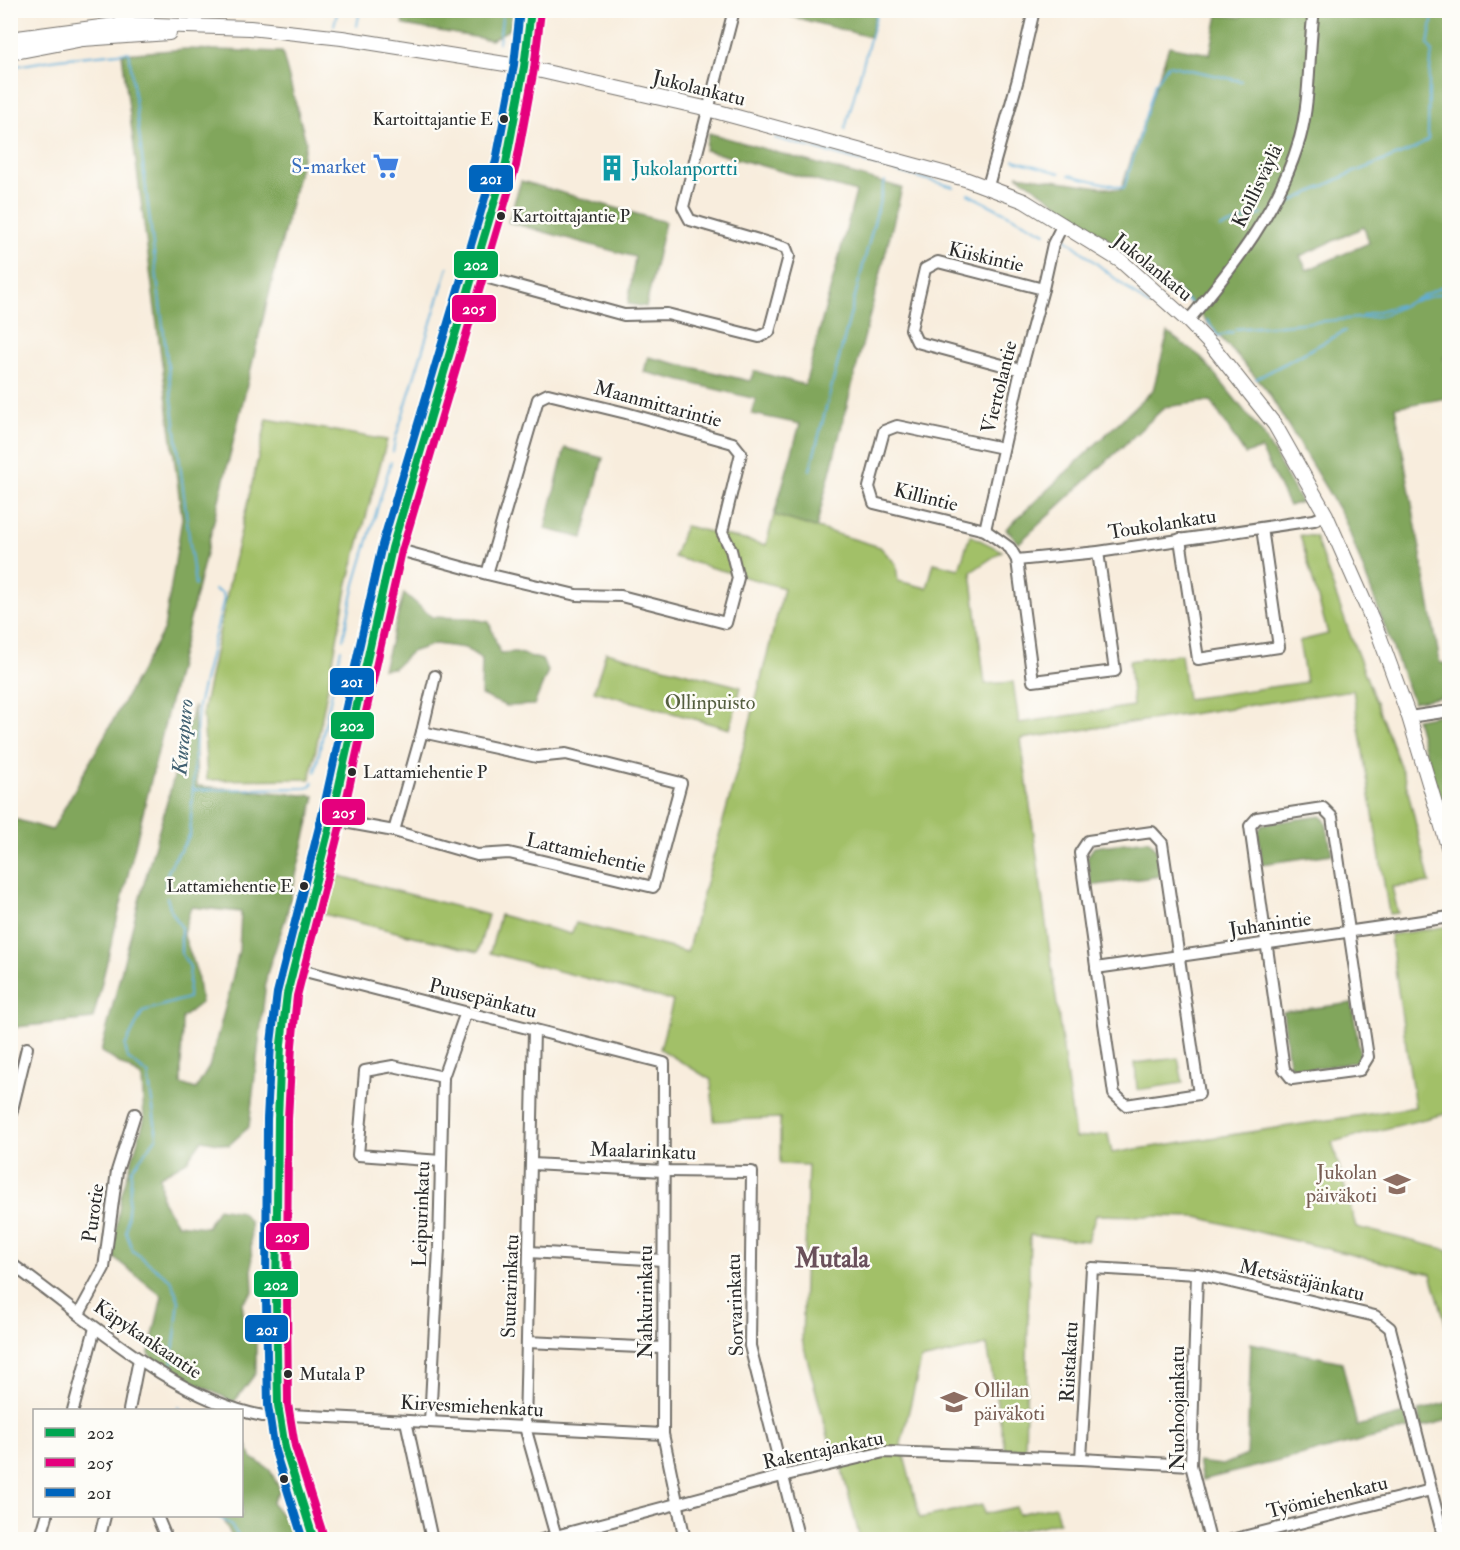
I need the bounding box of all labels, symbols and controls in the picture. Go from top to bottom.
street label: Jukolankatu [649,64,748,112]
place label: Kartoittajantie E [373,108,493,131]
marker: Kartoittajantie E [498,113,510,125]
street label: Koillisväylä [1226,140,1288,232]
supermarket icon: S-market [371,151,401,181]
building icon: Jukolanportti [597,153,627,183]
place label: S-market [291,154,367,179]
place label: Jukolanportti [631,156,738,182]
line badge: 201 [468,164,514,193]
text: 201 [480,169,502,189]
place label: Kartoittajantie P [512,205,630,228]
marker: Kartoittajantie P [495,210,507,222]
street label: Jukolankatu [1107,227,1198,307]
street label: Kiiskintie [946,236,1026,278]
line badge: 202 [453,250,499,279]
text: 202 [464,255,488,275]
line badge: 205 [451,294,497,323]
text: 205 [462,299,487,319]
street label: Viertolantie [975,338,1023,436]
street label: Maanmittarintie [592,375,724,433]
street label: Killintie [891,477,961,517]
street label: Toukolankatu [1106,503,1218,545]
line badge: 201 [329,667,375,696]
text: 201 [341,672,363,692]
park label: Ollinpuisto [665,690,755,716]
water label: Kurapuro [166,698,200,777]
line badge: 202 [330,711,375,740]
text: 202 [340,716,364,736]
place label: Lattamiehentie P [363,761,488,784]
marker: Lattamiehentie P [346,766,358,778]
line badge: 205 [321,798,366,826]
text: 205 [332,803,357,823]
street label: Lattamiehentie [524,827,648,879]
place label: Lattamiehentie E [166,875,293,898]
marker: Lattamiehentie E [298,880,310,892]
street label: Juhanintie [1226,906,1313,942]
street label: Puusepänkatu [426,972,540,1024]
street label: Maalarinkatu [589,1137,697,1165]
place label: Jukolan päiväkoti [1305,1160,1377,1209]
street label: Leipurinkatu [407,1161,436,1267]
school or university icon: Jukolan päiväkoti [1382,1169,1412,1199]
street label: Purotie [77,1182,109,1244]
line badge: 205 [265,1222,310,1251]
text: 205 [275,1227,300,1247]
street label: Suutarinkatu [496,1234,524,1338]
district label: Mutala [794,1243,871,1275]
street label: Nahkurinkatu [633,1245,658,1359]
street label: Sorvarinkatu [721,1253,749,1357]
street label: Metsästäjänkatu [1237,1253,1367,1307]
line badge: 202 [253,1270,299,1298]
text: 202 [264,1275,288,1295]
street label: Käpykankaantie [89,1294,207,1385]
line badge: 201 [244,1314,289,1343]
text: 201 [256,1320,278,1340]
street label: Riistakatu [1054,1321,1084,1403]
street label: Nuohoojankatu [1165,1346,1190,1470]
place label: Mutala P [299,1363,365,1386]
marker: Mutala P [282,1368,294,1380]
place label: Ollilan päiväkoti [973,1378,1045,1427]
school or university icon: Ollilan päiväkoti [939,1387,969,1417]
street label: Kirvesmiehenkatu [400,1390,544,1422]
legend [33,1409,243,1517]
text: 202 [87,1422,114,1445]
street label: Rakentajankatu [760,1425,886,1475]
text: 205 [87,1452,113,1475]
street label: Työmiehenkatu [1264,1470,1390,1524]
unlabelled marker [278,1473,290,1485]
text: 201 [87,1482,112,1505]

